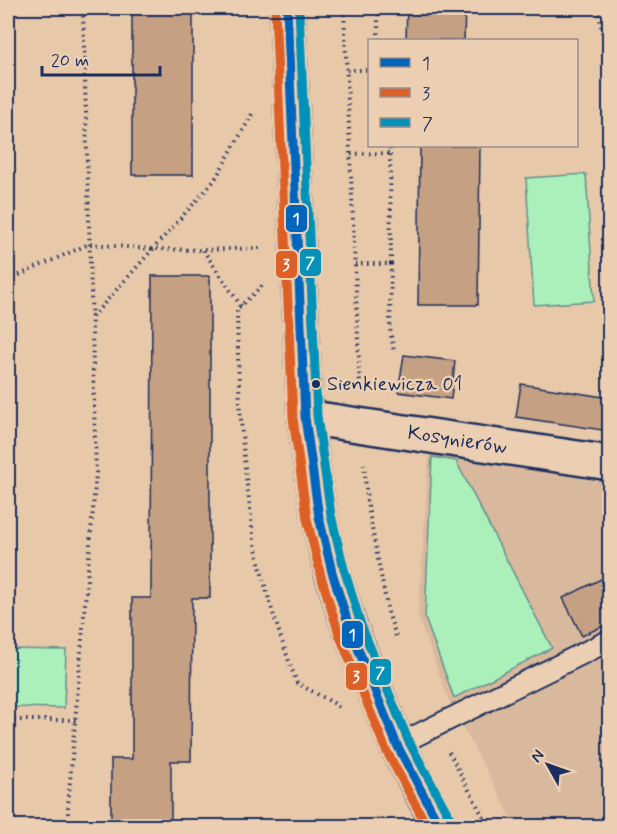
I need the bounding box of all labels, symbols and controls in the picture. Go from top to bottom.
scale bar [42,39,160,77]
legend [368,39,578,147]
text: 20 m [51,49,89,73]
text: 1 [422,52,430,76]
text: 3 [422,82,430,106]
text: 7 [422,112,433,136]
line badge: 1 [285,204,308,233]
text: 1 [292,209,300,230]
line badge: 7 [299,248,322,277]
line badge: 3 [275,250,298,279]
text: 7 [305,253,315,274]
text: 3 [282,255,290,276]
place label: Sienkiewicza 01 [327,371,462,398]
marker: Sienkiewicza 01 [310,378,322,390]
street label: Kosynierów [406,419,509,461]
line badge: 1 [341,620,364,649]
text: 1 [348,625,356,646]
line badge: 7 [369,658,392,686]
line badge: 3 [345,662,368,691]
text: 7 [375,663,385,684]
text: 3 [352,667,360,688]
north arrow [518,735,578,795]
text: N [526,745,549,767]

